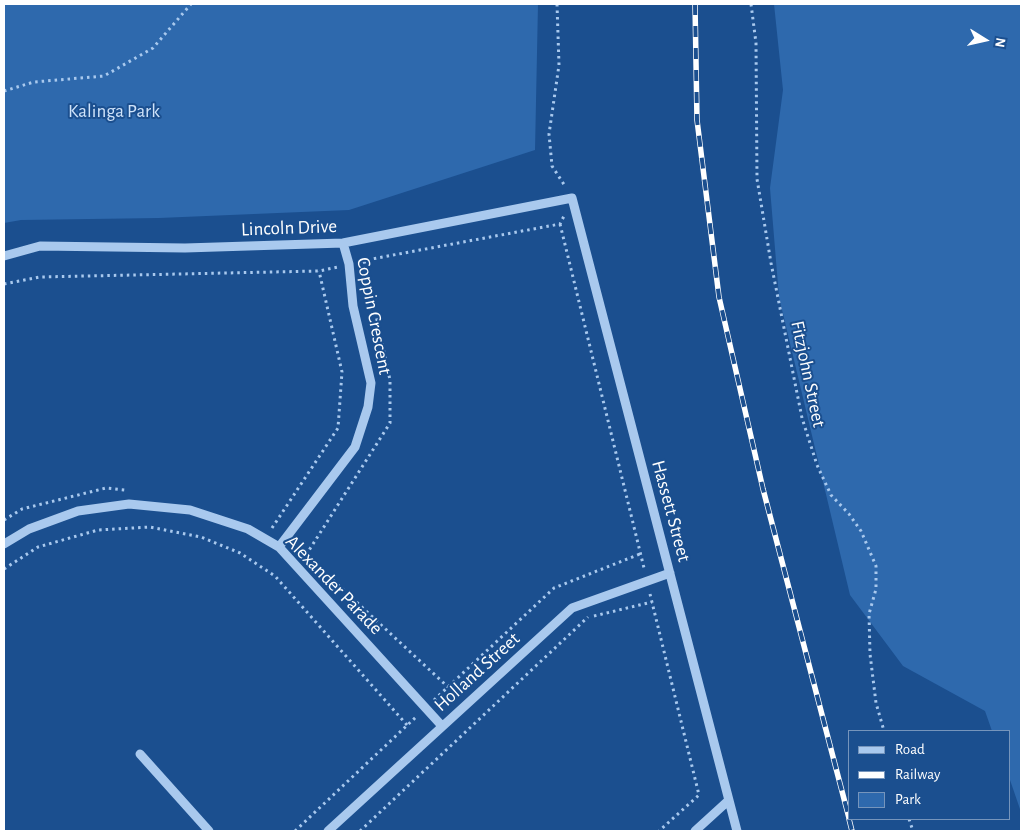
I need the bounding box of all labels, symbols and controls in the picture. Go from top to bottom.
north arrow [960,15,1010,65]
text: N [992,37,1008,49]
park label: Kalinga Park [68,100,160,122]
street label: Lincoln Drive [241,215,337,241]
street label: Coppin Crescent [351,255,397,377]
street label: Fitzjohn Street [786,319,830,429]
street label: Hassett Street [647,458,695,564]
street label: Alexander Parade [281,530,387,640]
street label: Holland Street [429,628,525,716]
legend [848,730,1010,820]
text: Road [895,742,925,757]
text: Railway [895,767,940,782]
text: Park [895,792,921,807]

